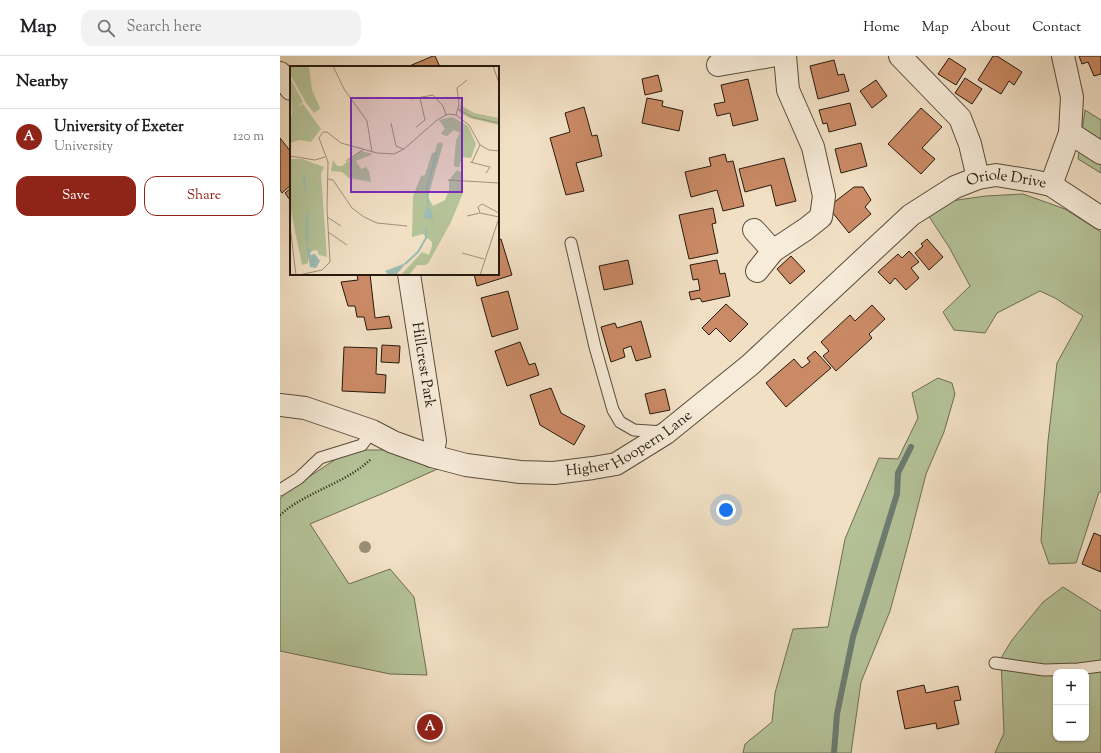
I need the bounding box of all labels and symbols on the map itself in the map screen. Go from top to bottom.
inset map [290,66,499,275]
street label: Oriole Drive [963,165,1049,194]
street label: Hillcrest Park [406,320,440,409]
street label: Higher Hoopern Lane [564,405,697,482]
your location [716,500,736,520]
pin: A [417,712,443,742]

